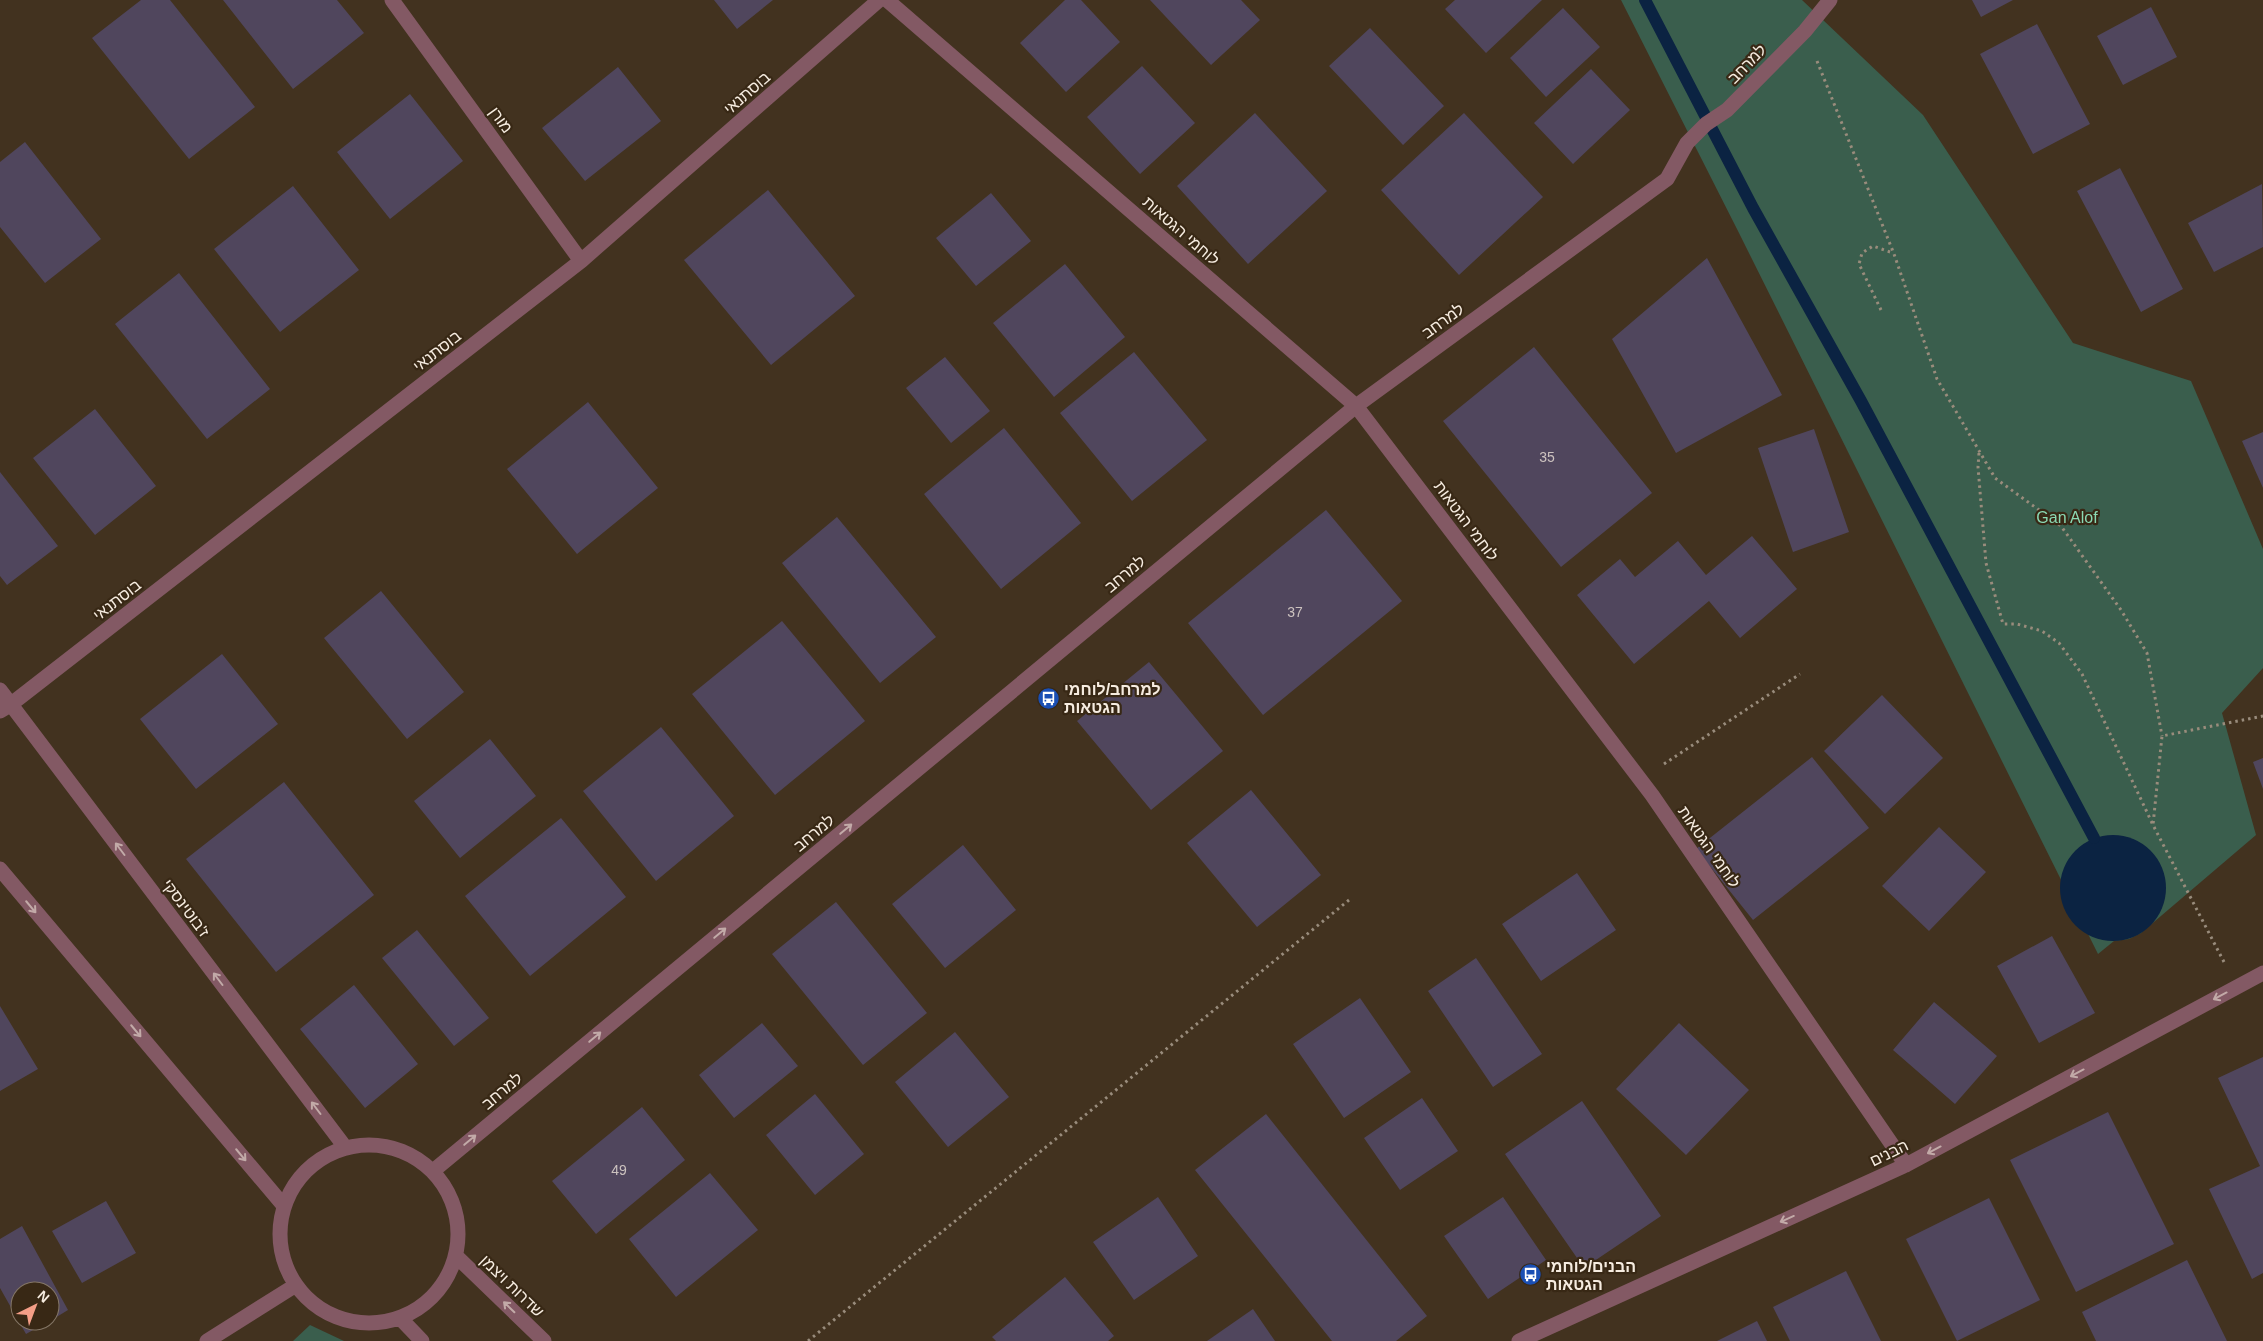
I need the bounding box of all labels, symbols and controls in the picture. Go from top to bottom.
street label: למרחב [1724,41,1770,87]
street label: בוסתנאי [720,68,774,118]
street label: מורן [486,104,516,136]
street label: לוחמי הגטאות [1139,193,1223,269]
street label: למרחב [1419,300,1467,342]
street label: בוסתנאי [410,327,464,375]
house number: 35 [1539,449,1555,465]
street label: לוחמי הגטאות [1431,478,1501,564]
park label: Gan Alof [2036,509,2098,526]
street label: למרחב [1101,552,1149,596]
street label: בוסתנאי [90,576,144,624]
house number: 37 [1287,604,1303,620]
place label: למרחב/לוחמי הגטאות [1064,681,1161,716]
bus stop icon: למרחב/לוחמי הגטאות [1036,686,1060,710]
street label: לוחמי הגטאות [1675,803,1743,891]
street label: למרחב [790,811,838,855]
one-way arrow [839,823,852,835]
one-way arrow [114,843,125,856]
street label: ז'בוטינסקי [159,876,213,940]
one-way arrow [26,900,37,913]
one-way arrow [714,927,727,938]
one-way arrow [212,973,223,986]
one-way arrow [2213,992,2228,1001]
one-way arrow [131,1024,142,1037]
one-way arrow [589,1031,602,1042]
street label: למרחב [478,1069,526,1113]
one-way arrow [2070,1069,2085,1078]
one-way arrow [310,1102,321,1115]
one-way arrow [464,1135,477,1146]
street label: הבנים [1867,1136,1911,1170]
one-way arrow [1926,1145,1941,1155]
one-way arrow [235,1148,246,1161]
house number: 49 [611,1162,627,1178]
one-way arrow [1780,1215,1795,1224]
street label: שדרות ויצמן [477,1252,547,1320]
place label: הבנים/לוחמי הגטאות [1546,1258,1636,1293]
bus stop icon: הבנים/לוחמי הגטאות [1518,1263,1542,1287]
north arrow [10,1281,60,1331]
text: N [35,1287,53,1306]
one-way arrow [503,1301,515,1313]

